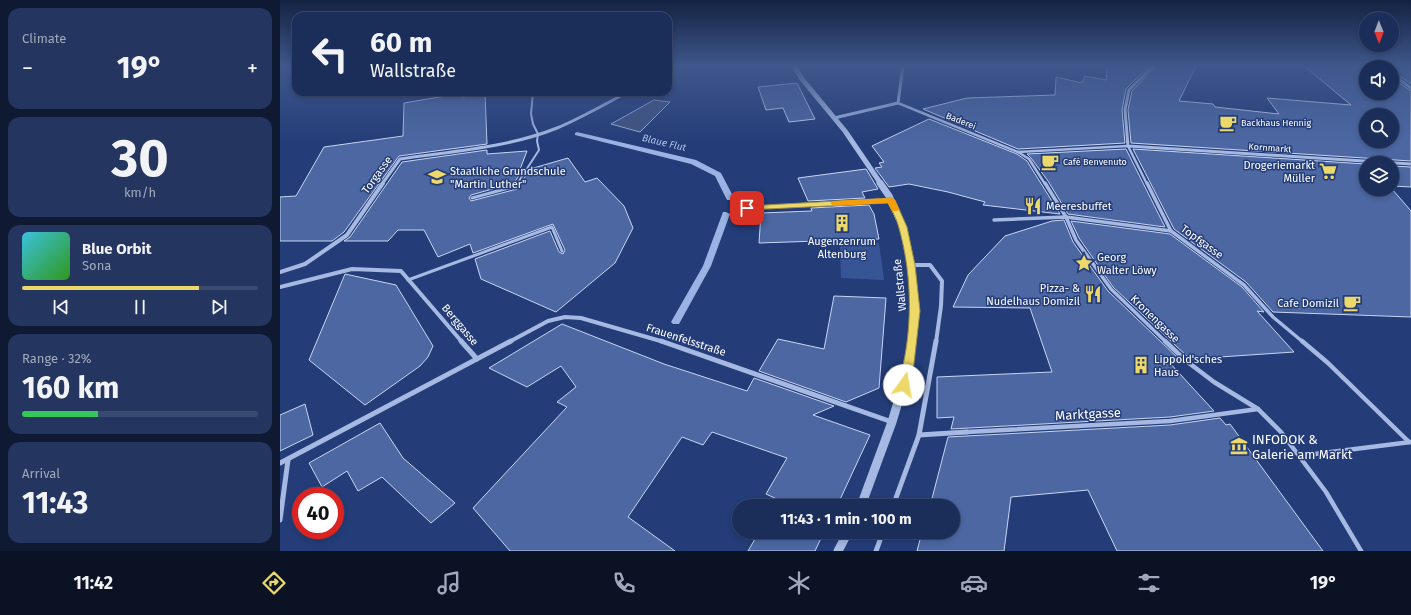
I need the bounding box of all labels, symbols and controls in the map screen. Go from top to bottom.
north arrow [1359,12,1399,52]
map controls [1359,12,1399,196]
text: 60 m [370,26,432,59]
icon: left [304,28,356,80]
text: Climate [22,31,66,46]
text: 19° [117,50,163,86]
text: − [22,55,33,82]
text: + [247,55,258,82]
text: Wallstraße [370,60,456,82]
button: sound [1359,60,1399,100]
button: search [1359,108,1399,148]
street label: Baderei [945,110,977,132]
cafe icon: Backhaus Hennig [1218,113,1238,133]
place label: Backhaus Hennig [1241,118,1311,128]
text: 30 [111,127,169,190]
water label: Blaue Flut [641,132,688,154]
street label: Kornmarkt [1248,142,1293,155]
cafe icon: Café Benvenuto [1040,152,1060,172]
street label: Torgasse [359,154,395,196]
button: layers [1359,156,1399,196]
place label: Café Benvenuto [1063,157,1127,167]
place label: Drogeriemarkt Müller [1243,159,1316,185]
supermarket icon: Drogeriemarkt Müller [1318,161,1338,181]
place label: Staatliche Grundschule "Martin Luther" [450,165,566,191]
school or university icon: Staatliche Grundschule "Martin Luther" [427,167,447,187]
text: km/h [124,185,156,200]
pin [730,191,764,225]
restaurant icon: Meeresbuffet [1023,196,1043,216]
icon: arrive [736,197,758,219]
place label: Meeresbuffet [1046,200,1112,213]
building icon: Augenzenrum Altenburg [832,213,852,233]
street label: Topfgasse [1178,222,1226,262]
place label: Augenzenrum Altenburg [808,235,876,261]
text: Blue Orbit [82,240,151,258]
place label: Georg Walter Löwy [1097,251,1157,277]
place icon: Georg Walter Löwy [1074,253,1094,273]
text: Sona [82,258,111,273]
street label: Wallstraße [891,258,909,312]
place label: Pizza- & Nudelhaus Domizil [986,282,1080,308]
restaurant icon: Pizza- & Nudelhaus Domizil [1083,284,1103,304]
street label: Kronengasse [1128,292,1182,346]
cafe icon: Cafe Domizil [1342,293,1362,313]
icon: previous [50,296,72,318]
icon: pause [129,296,151,318]
icon: next [208,296,230,318]
place label: Cafe Domizil [1277,297,1339,310]
street label: Berggasse [439,302,481,348]
street label: Frauenfelsstraße [645,321,727,359]
text: Range · 32% [22,351,92,366]
place label: Lippold'sches Haus [1154,353,1222,379]
building icon: Lippold'sches Haus [1131,355,1151,375]
position arrow [883,364,925,406]
text: 160 km [22,370,119,406]
street label: Marktgasse [1055,405,1121,423]
place label: INFODOK & Galerie am Markt [1252,432,1353,462]
museum icon: INFODOK & Galerie am Markt [1229,436,1249,456]
text: Arrival [22,466,60,481]
text: 11:43 [22,485,88,521]
speed limit sign: 40 [292,487,344,539]
text: 11:43 · 1 min · 100 m [780,510,912,528]
icon: directions [260,569,288,597]
icon: music [435,569,463,597]
icon: phone [610,569,638,597]
icon: climate [785,569,813,597]
icon: car [960,569,988,597]
icon: filters [1135,569,1163,597]
text: 11:42 [73,572,113,594]
text: 19° [1310,572,1337,594]

